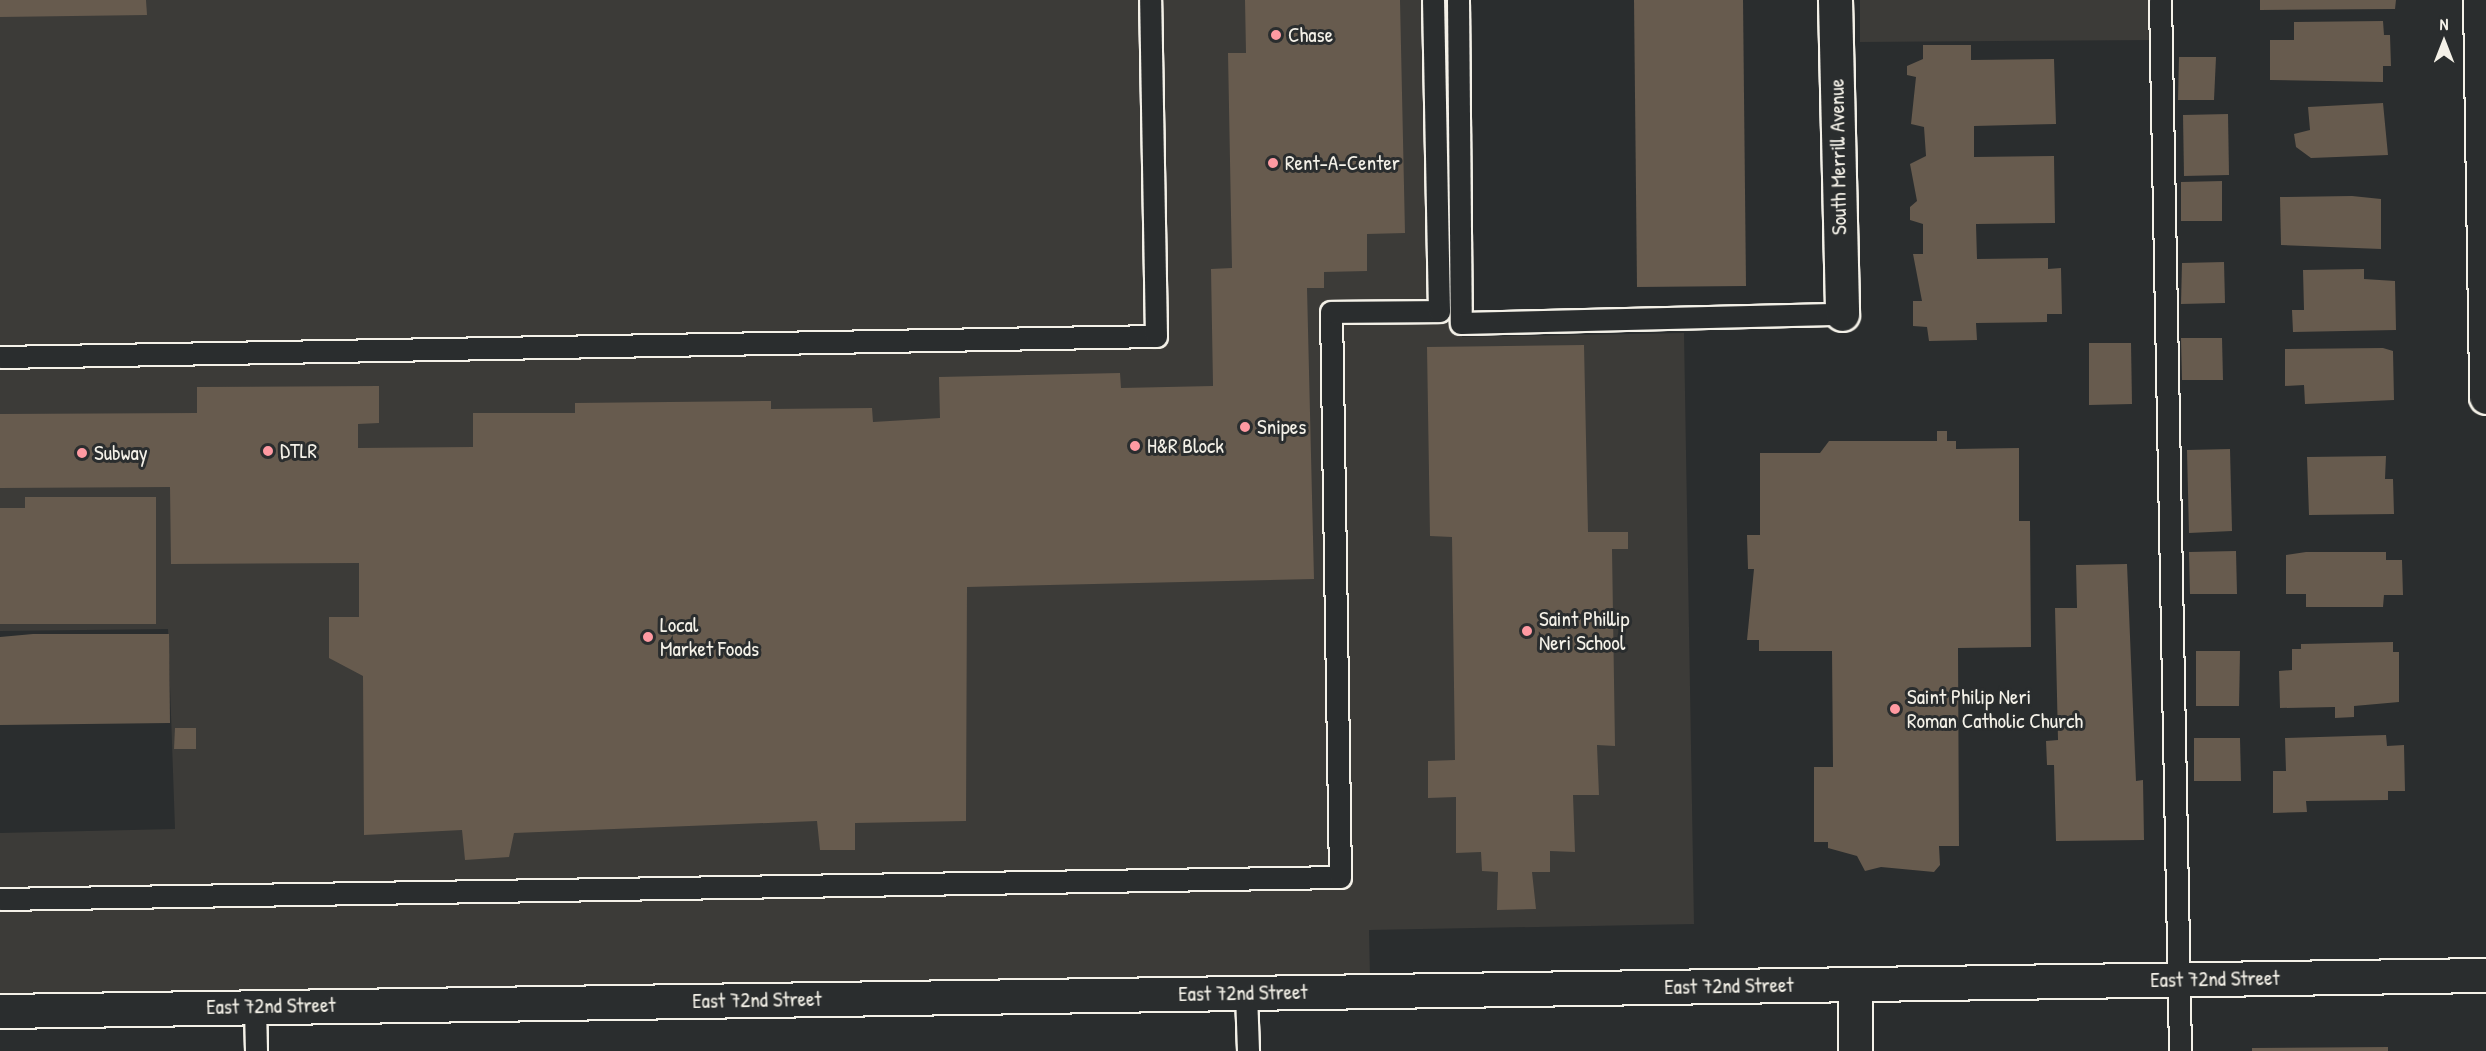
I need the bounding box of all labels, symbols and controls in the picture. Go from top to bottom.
north arrow [2414,12,2474,72]
text: N [2440,13,2448,35]
place label: Chase [1288,22,1333,48]
marker: Chase [1269,28,1283,42]
street label: South Merrill Avenue [1824,79,1852,235]
place label: Rent-A-Center [1285,150,1400,176]
marker: Rent-A-Center [1266,156,1280,170]
place label: Snipes [1257,414,1306,440]
marker: Snipes [1238,420,1252,434]
place label: H&R Block [1147,433,1224,459]
place label: DTLR [280,438,317,464]
marker: H&R Block [1128,439,1142,453]
place label: Subway [94,440,148,466]
marker: DTLR [261,444,275,458]
marker: Subway [75,446,89,460]
place label: Saint Phillip Neri School [1539,606,1629,656]
place label: Local Market Foods [660,612,759,662]
marker: Saint Phillip Neri School [1520,624,1534,638]
marker: Local Market Foods [641,630,655,644]
place label: Saint Philip Neri Roman Catholic Church [1907,684,2083,734]
marker: Saint Philip Neri Roman Catholic Church [1888,702,1902,716]
street label: East 72nd Street [2150,965,2280,993]
street label: East 72nd Street [1664,972,1794,1000]
street label: East 72nd Street [1178,979,1308,1007]
street label: East 72nd Street [692,986,822,1014]
street label: East 72nd Street [206,992,336,1020]

